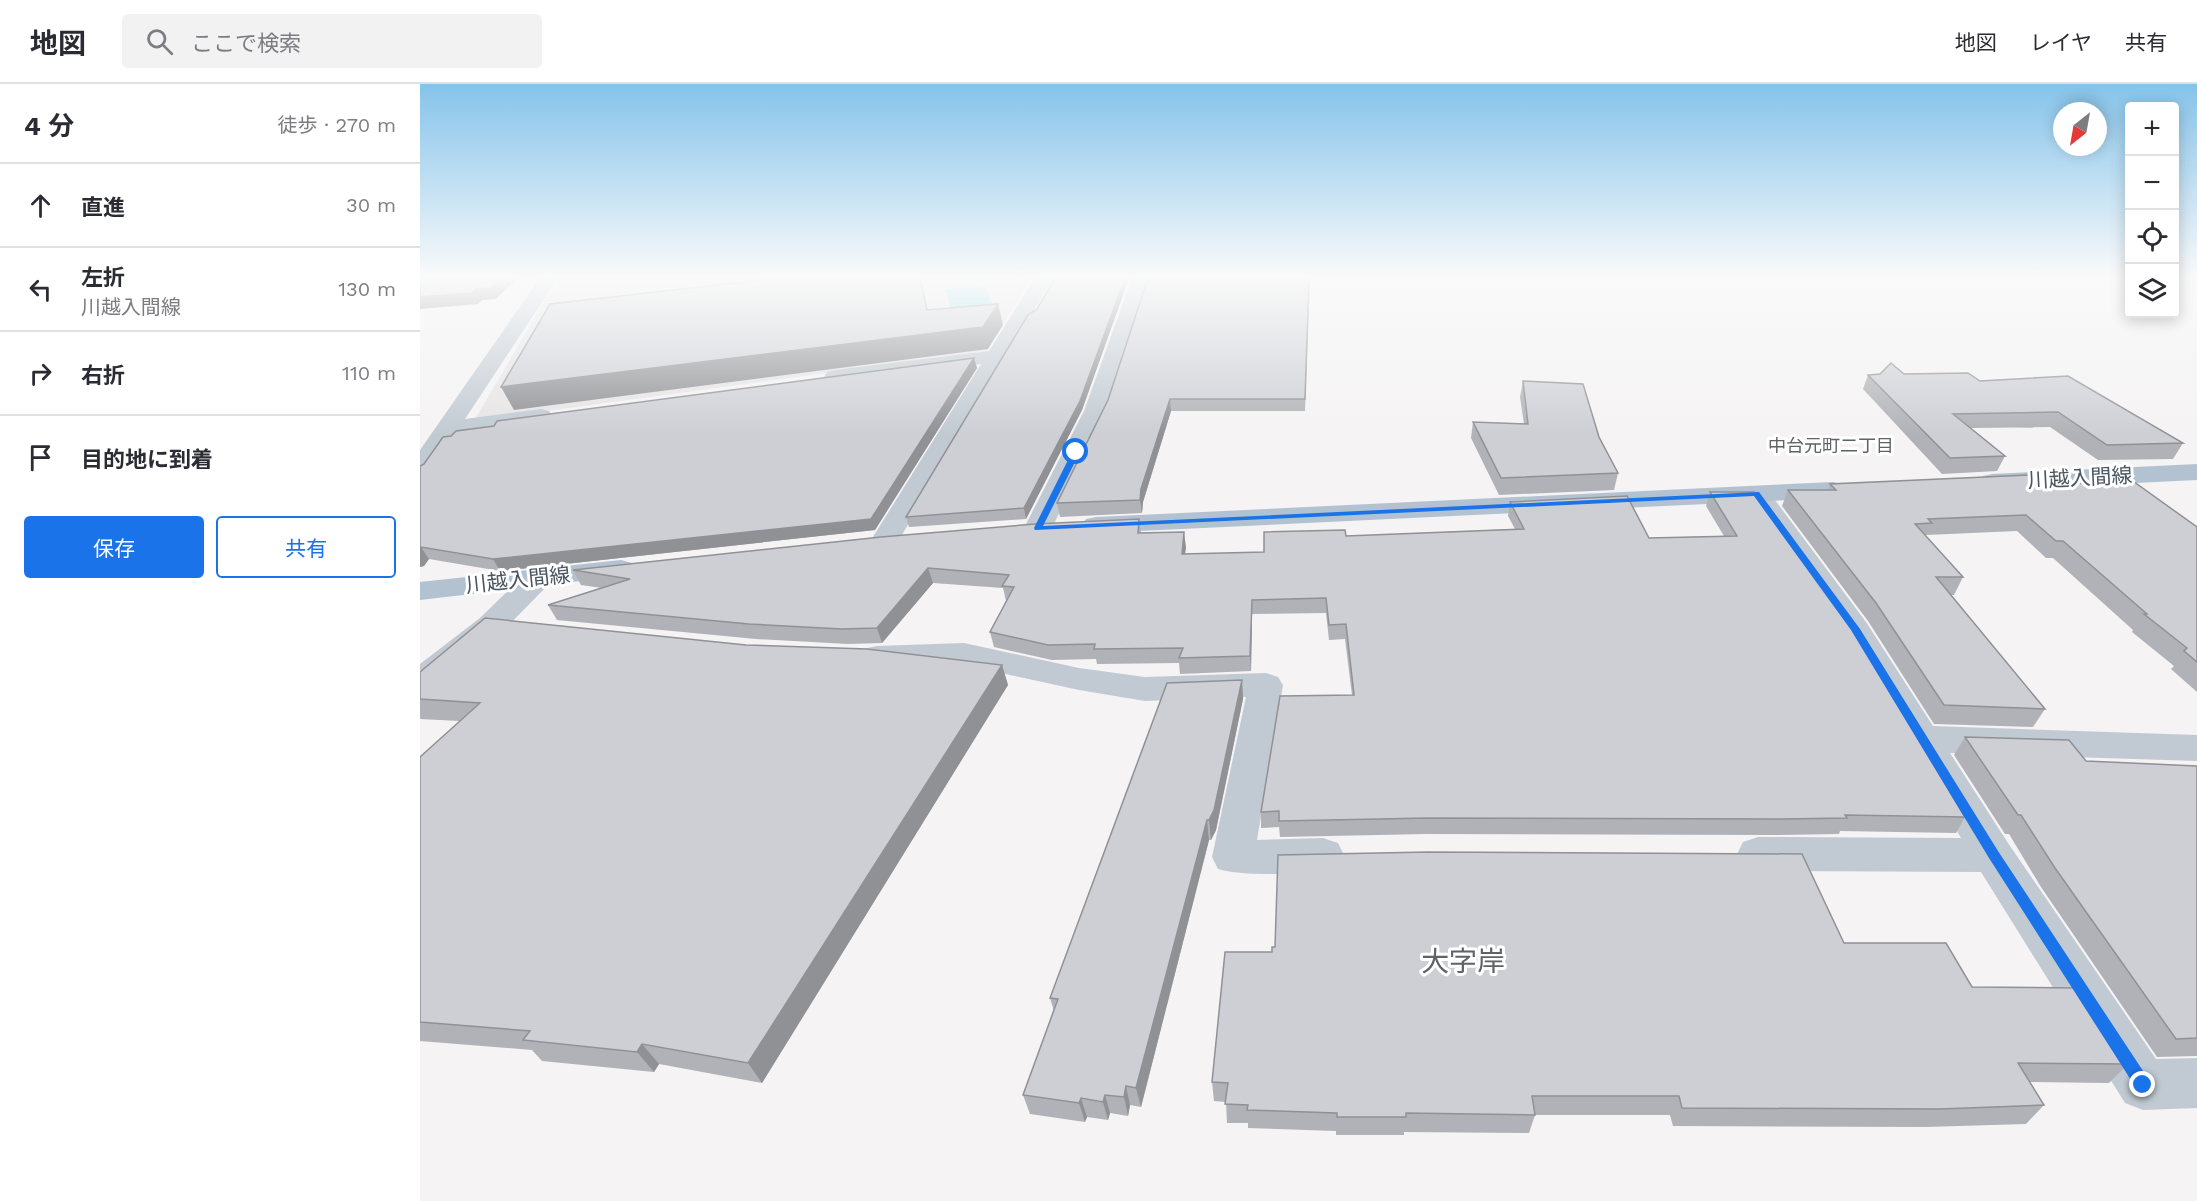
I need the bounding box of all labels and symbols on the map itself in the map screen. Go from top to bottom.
north arrow [2053,102,2107,156]
district label: 中台元町二丁目 [1768,435,1894,456]
route start [1062,438,1088,464]
street label: 川越入間線 [2027,462,2133,493]
street label: 川越入間線 [464,562,571,597]
district label: 大字岸 [1421,945,1505,978]
route end [2129,1071,2155,1097]

